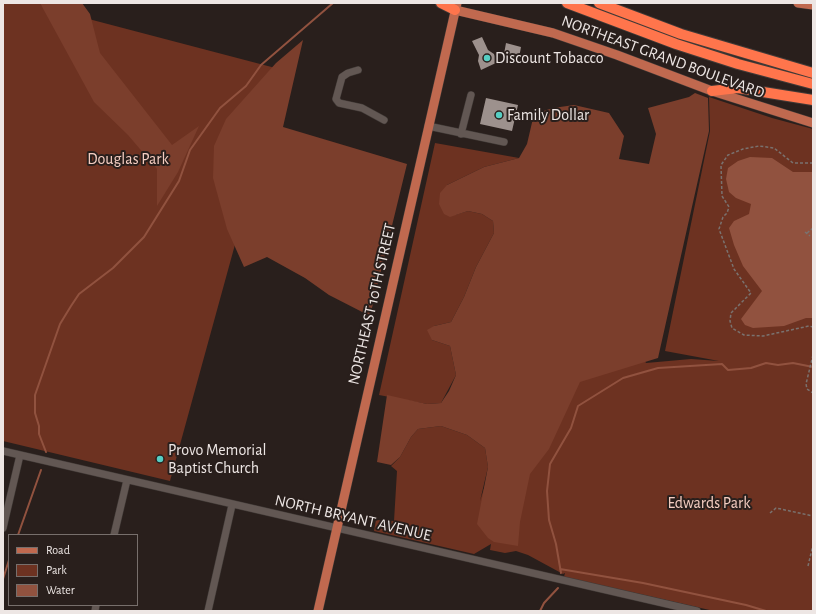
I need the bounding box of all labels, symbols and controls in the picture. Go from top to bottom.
street label: NORTHEAST GRAND BOULEVARD [559,11,767,103]
place label: Discount Tobacco [495,48,604,68]
marker: Discount Tobacco [482,53,492,63]
place label: Family Dollar [507,105,589,125]
marker: Family Dollar [494,110,504,120]
park label: Douglas Park [87,149,169,169]
street label: NORTHEAST 10TH STREET [344,221,400,387]
place label: Provo Memorial Baptist Church [168,440,266,478]
marker: Provo Memorial Baptist Church [155,454,165,464]
street label: NORTH BRYANT AVENUE [273,491,433,545]
park label: Edwards Park [668,493,750,513]
legend [8,534,138,606]
text: Road [46,544,70,556]
text: Park [46,564,67,576]
text: Water [46,584,75,596]

